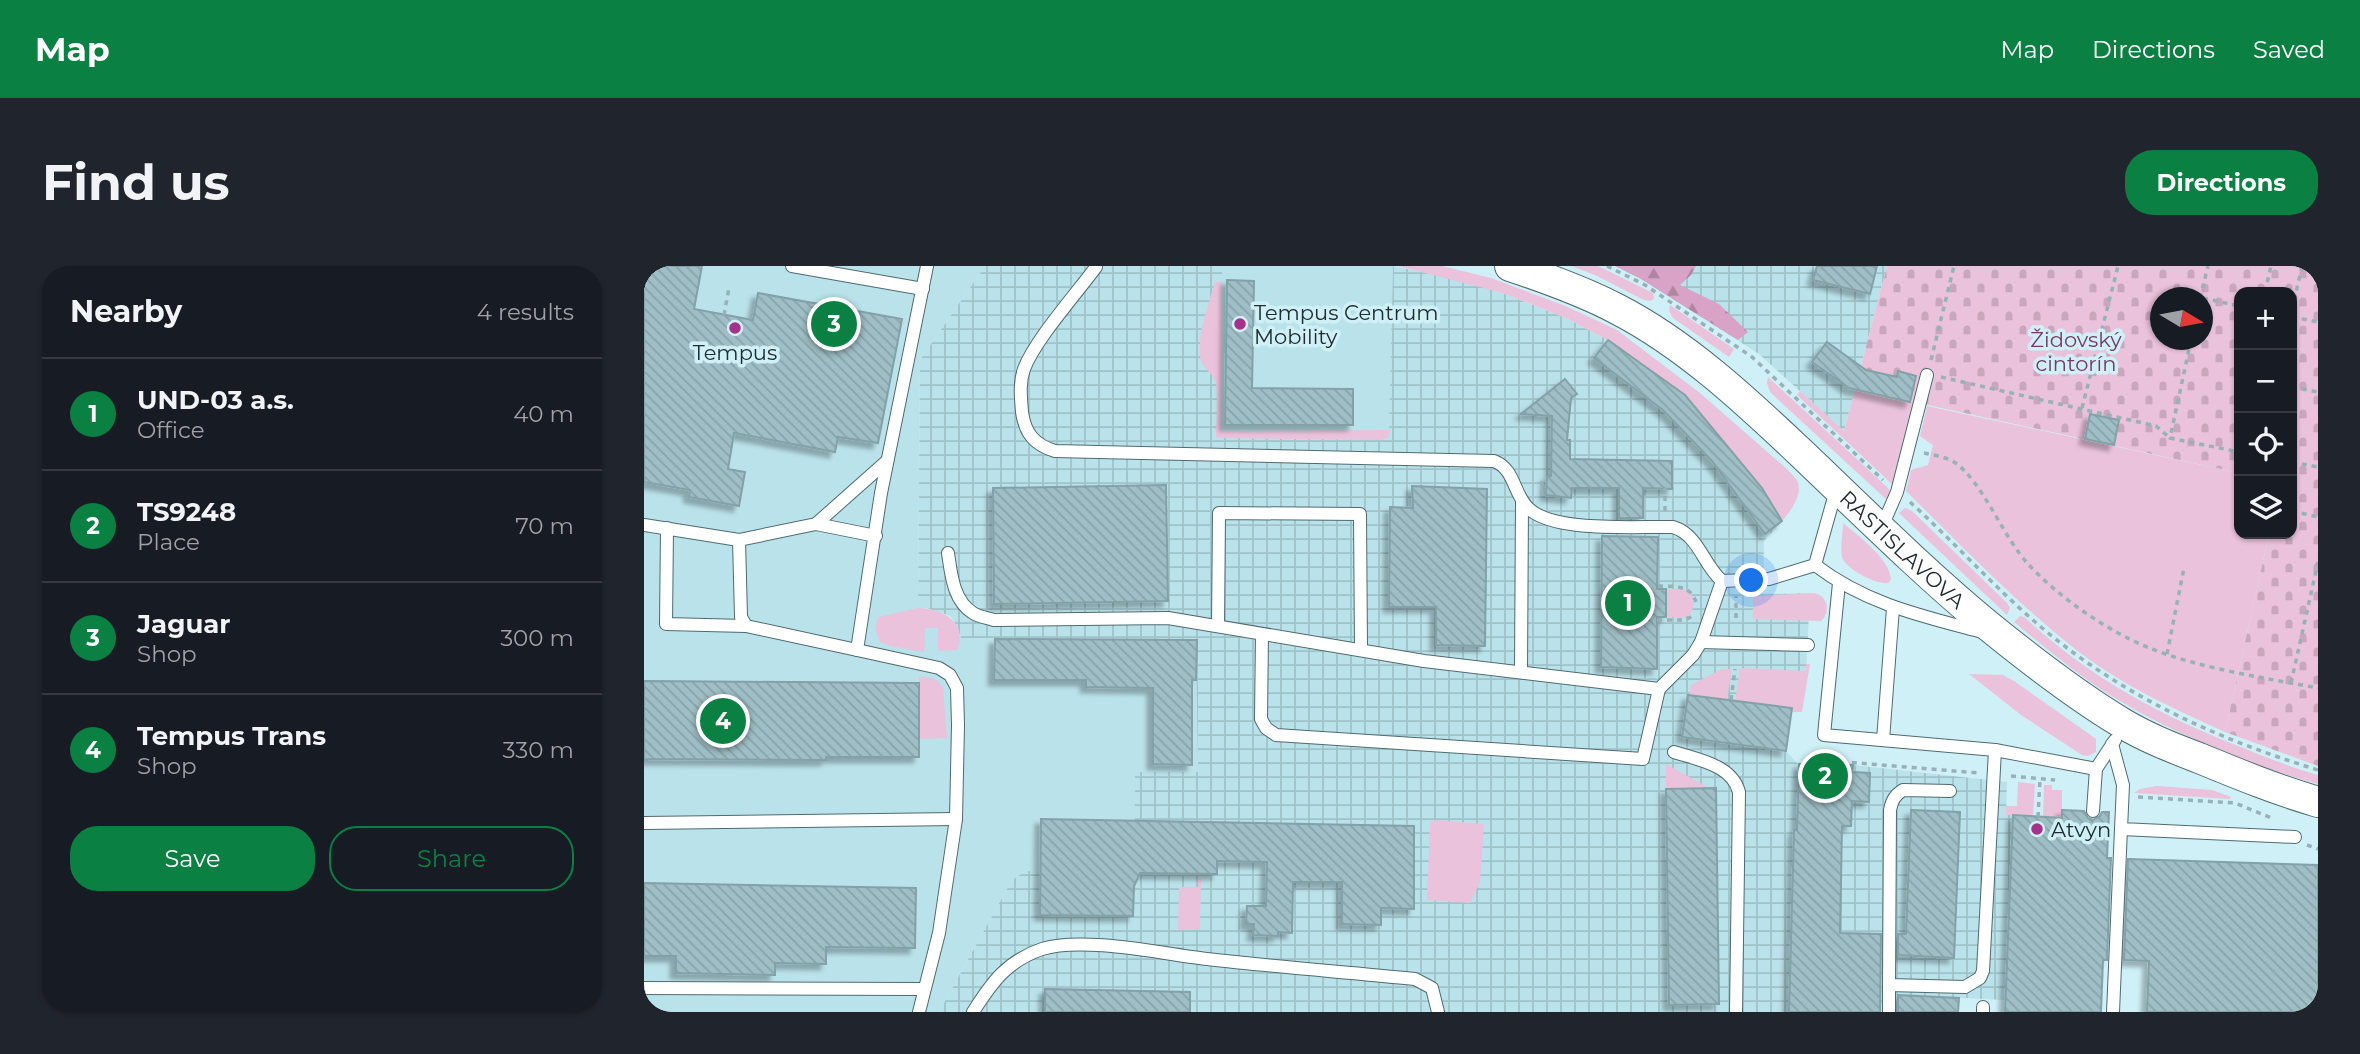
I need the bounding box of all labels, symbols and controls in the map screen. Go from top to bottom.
text: Map [35,29,110,69]
text: Map [2001,35,2054,64]
text: Directions [2092,35,2215,64]
text: Saved [2253,35,2325,64]
button: Directions [2125,150,2318,215]
text: Find us [42,153,230,212]
north arrow [2150,287,2213,350]
map controls [2234,287,2297,539]
button: + [2234,287,2297,350]
text: Nearby [70,293,182,330]
text: 4 results [477,298,574,326]
pin: 3 [811,298,857,350]
place label: Tempus Centrum Mobility [1254,300,1439,349]
marker: Tempus Centrum Mobility [1232,316,1248,332]
marker: Tempus [727,320,743,336]
park label: Židovský cintorín [2030,327,2122,376]
place label: Tempus [693,340,777,365]
button: − [2234,350,2297,413]
text: UND-03 a.s. [137,384,294,416]
text: 1 [88,400,98,428]
text: 40 m [513,400,574,428]
button: locate [2234,413,2297,476]
text: Office [137,416,205,444]
button: layers [2234,476,2297,539]
street label: RASTISLAVOVA [1835,485,1971,614]
text: TS9248 [137,496,236,528]
text: 2 [86,512,100,540]
text: 70 m [515,512,574,540]
text: Place [137,528,200,556]
your location [1734,563,1768,597]
pin: 1 [1605,577,1651,629]
text: Jaguar [137,608,231,640]
text: 3 [86,624,100,652]
text: 300 m [500,624,574,652]
text: Shop [137,640,197,668]
pin: 4 [700,695,746,747]
text: Tempus Trans [137,720,326,752]
text: 4 [85,736,101,764]
text: 330 m [503,736,574,764]
pin: 2 [1802,750,1848,802]
text: Shop [137,752,197,780]
place label: Atvyn [2051,817,2111,842]
marker: Atvyn [2029,821,2045,837]
button: Save [70,826,315,891]
button: Share [329,826,574,891]

